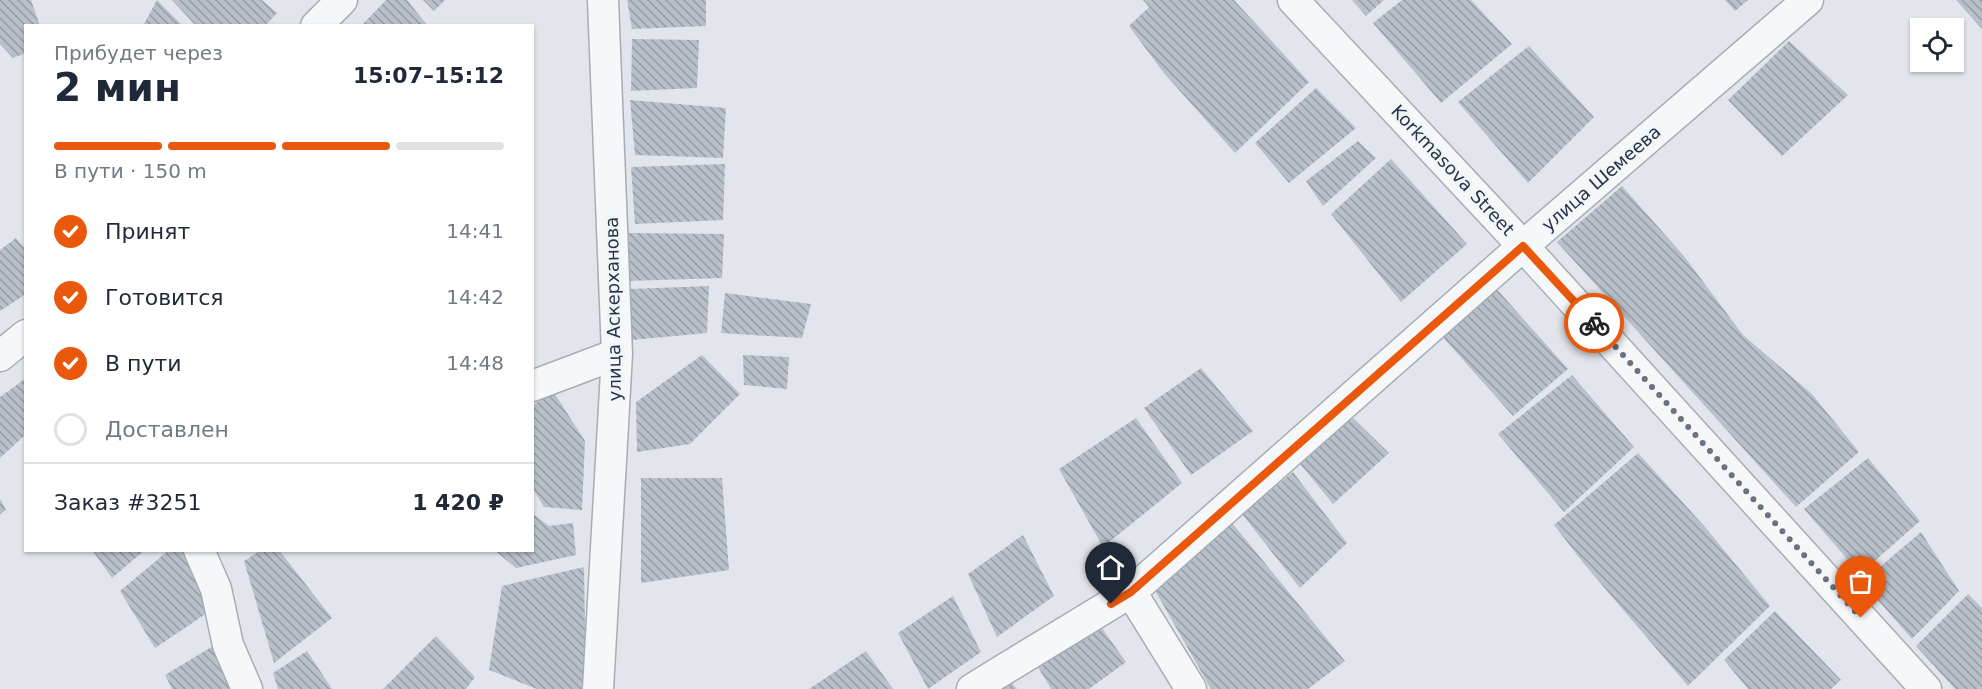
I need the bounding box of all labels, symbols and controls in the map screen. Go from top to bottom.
map controls [1910,18,1964,72]
button: locate [1910,18,1964,72]
text: Прибудет через [54,41,223,65]
text: 15:07–15:12 [353,63,504,88]
text: 2 мин [54,65,181,110]
street label: Korkmasova Street [1387,100,1519,240]
street label: улица Шемеева [1537,121,1665,235]
text: В пути · 150 m [54,159,207,183]
icon: check [54,215,87,248]
street label: улица Аскерханова [601,217,625,401]
text: Принят [105,219,190,244]
text: 14:41 [446,219,504,243]
icon: check [54,281,87,314]
text: Готовится [105,285,224,310]
text: 14:42 [446,285,504,309]
courier [1564,293,1624,353]
icon: bike [1578,307,1611,340]
icon: check [54,347,87,380]
text: В пути [105,351,182,376]
text: 14:48 [446,351,504,375]
text: Доставлен [105,417,229,442]
text: Заказ #3251 [54,490,201,515]
text: 1 420 ₽ [412,490,504,515]
pin [1085,542,1136,604]
icon: home [1094,551,1127,584]
pin [1835,556,1886,618]
icon: bag [1844,565,1877,598]

